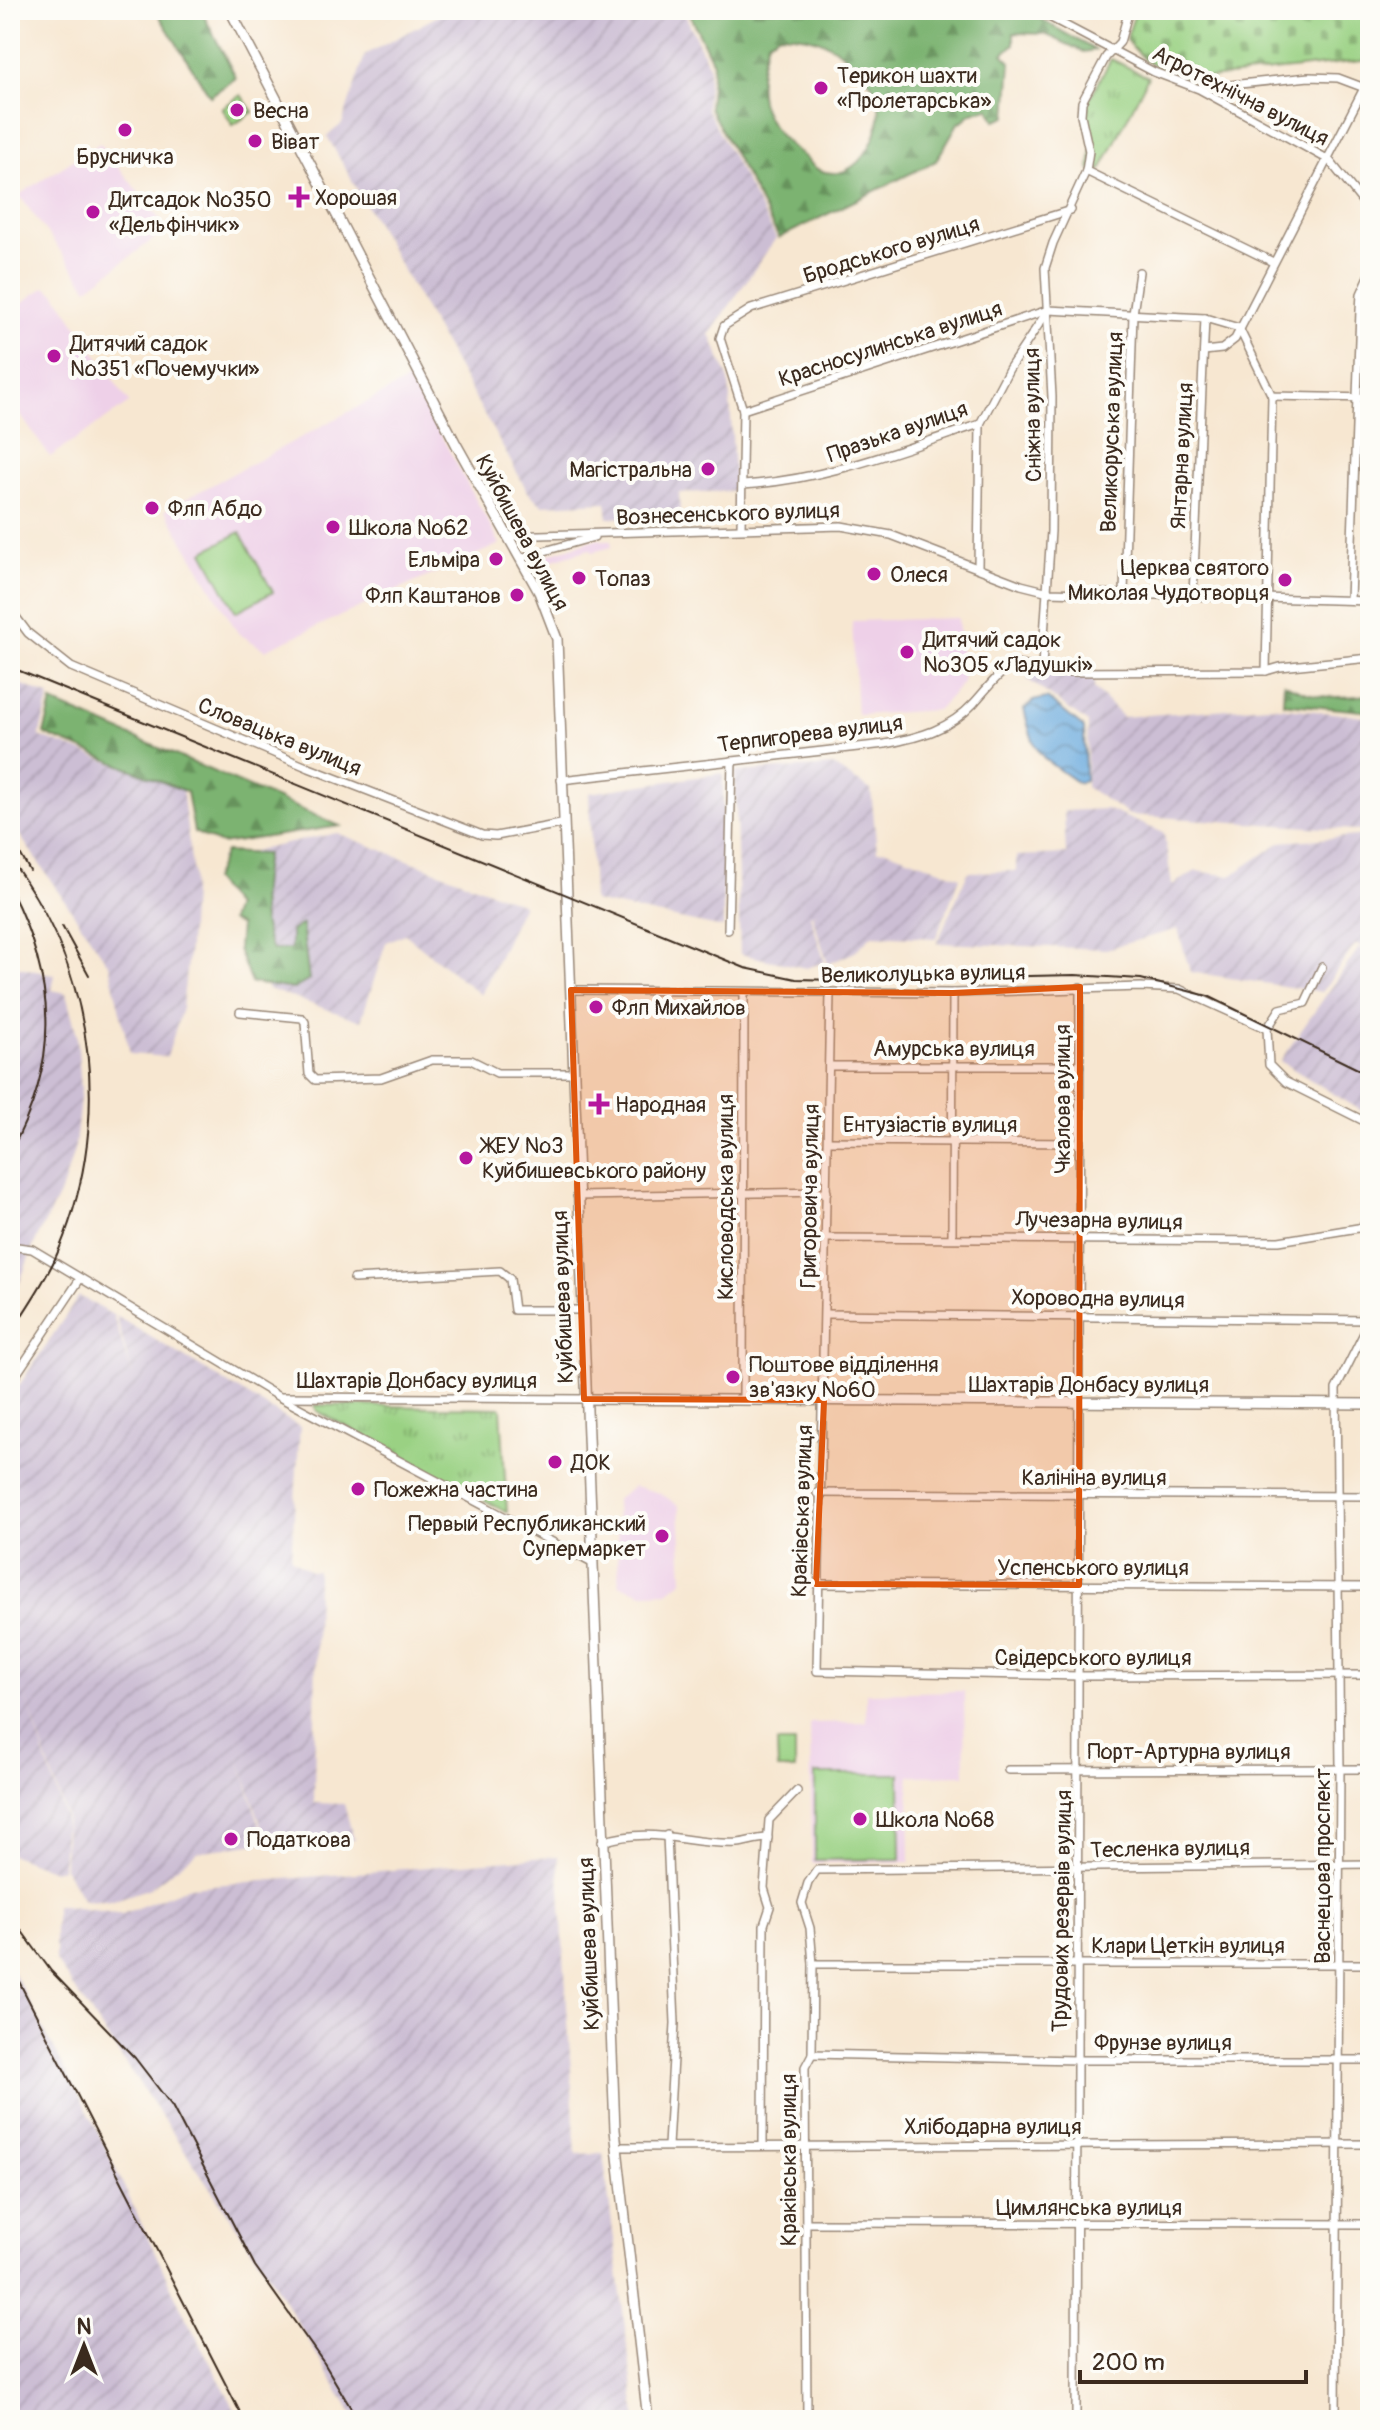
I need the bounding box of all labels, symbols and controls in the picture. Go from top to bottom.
street label: Агротехнічна вулиця [1148,39,1334,153]
place label: Терикон шахти «Пролетарська» [837,62,991,115]
marker: Терикон шахти «Пролетарська» [812,79,830,97]
place label: Весна [253,97,309,125]
marker: Весна [228,101,246,119]
marker: Брусничка [116,121,134,139]
place label: Віват [271,128,319,156]
marker: Віват [246,132,264,150]
place label: Брусничка [76,143,174,171]
place label: Хорошая [315,184,397,212]
place label: Дитсадок №350 «Дельфінчик» [108,186,271,239]
marker: Хорошая [290,188,308,206]
marker: Дитсадок №350 «Дельфінчик» [84,203,102,221]
street label: Бродського вулиця [800,210,983,290]
street label: Красносулинська вулиця [775,295,1006,393]
place label: Дитячий садок №351 «Почемучки» [69,330,259,383]
street label: Великоруська вулиця [1095,331,1129,533]
marker: Дитячий садок №351 «Почемучки» [45,347,63,365]
street label: Сніжна вулиця [1018,348,1048,482]
street label: Янтарна вулиця [1164,382,1200,530]
street label: Празька вулиця [823,395,971,469]
street label: Куйбишева вулиця [469,450,575,615]
place label: Магістральна [569,456,692,484]
marker: Магістральна [699,460,717,478]
place label: Флп Абдо [168,495,262,523]
street label: Вознесенського вулиця [616,496,840,532]
marker: Флп Абдо [143,499,161,517]
place label: Школа №62 [349,514,469,542]
marker: Школа №62 [324,518,342,536]
place label: Ельміра [408,546,480,574]
marker: Ельміра [487,550,505,568]
place label: Церква святого Миколая Чудотворця [1068,554,1269,607]
place label: Олеся [890,561,948,589]
place label: Топаз [595,565,651,593]
marker: Олеся [865,565,883,583]
marker: Топаз [570,569,588,587]
marker: Церква святого Миколая Чудотворця [1276,571,1294,589]
place label: Флп Каштанов [365,582,501,610]
marker: Флп Каштанов [508,586,526,604]
place label: Дитячий садок №305 «Ладушкі» [922,626,1093,679]
marker: Дитячий садок №305 «Ладушкі» [898,643,916,661]
street label: Словацька вулиця [194,691,366,782]
street label: Терпигорева вулиця [716,709,904,759]
street label: Великолуцька вулиця [820,958,1026,990]
place label: Флп Михайлов [612,994,746,1022]
marker: Флп Михайлов [587,998,605,1016]
street label: Чкалова вулиця [1049,1024,1077,1174]
street label: Амурська вулиця [873,1035,1035,1063]
place label: Народная [615,1091,706,1119]
street label: Кисловодська вулиця [712,1094,740,1300]
marker: Народная [590,1095,608,1113]
street label: Григоровича вулиця [794,1103,826,1289]
street label: Ентузіастів вулиця [843,1111,1017,1139]
place label: ЖЕУ №3 Куйбишевського району [479,1132,706,1185]
marker: ЖЕУ №3 Куйбишевського району [457,1149,475,1167]
street label: Лучезарна вулиця [1014,1206,1183,1236]
street label: Куйбишева вулиця [546,1210,580,1384]
street label: Хороводна вулиця [1011,1283,1185,1315]
place label: Поштове відділення зв'язку №60 [749,1351,939,1404]
street label: Шахтарів Донбасу вулиця [297,1367,537,1395]
marker: Поштове відділення зв'язку №60 [724,1368,742,1386]
street label: Шахтарів Донбасу вулиця [969,1371,1209,1399]
street label: Краківська вулиця [785,1424,819,1598]
place label: ДОК [570,1449,611,1477]
marker: ДОК [546,1453,564,1471]
street label: Калініна вулиця [1022,1464,1166,1492]
place label: Пожежна частина [374,1476,538,1504]
marker: Пожежна частина [349,1480,367,1498]
place label: Первый Республиканский Супермаркет [408,1510,646,1563]
marker: Первый Республиканский Супермаркет [653,1527,671,1545]
street label: Успенського вулиця [997,1554,1189,1582]
street label: Свідерського вулиця [994,1644,1192,1672]
street label: Порт-Артурна вулиця [1088,1738,1290,1766]
street label: Васнецова проспект [1309,1768,1337,1964]
street label: Трудових резервів вулиця [1046,1790,1078,2033]
place label: Школа №68 [876,1806,994,1834]
marker: Школа №68 [851,1810,869,1828]
place label: Податкова [247,1826,351,1854]
marker: Податкова [222,1830,240,1848]
street label: Тесленка вулиця [1090,1834,1250,1864]
street label: Куйбишева вулиця [572,1857,606,2031]
street label: Клари Цеткін вулиця [1091,1932,1285,1960]
street label: Фрунзе вулиця [1094,2029,1232,2057]
street label: Краківська вулиця [775,2074,803,2246]
street label: Хлібодарна вулиця [904,2113,1082,2141]
street label: Цимлянська вулиця [996,2194,1182,2222]
north arrow [44,2306,124,2386]
text: N [77,2313,92,2341]
scale bar [1080,2334,1306,2384]
text: 200 m [1092,2348,1165,2377]

